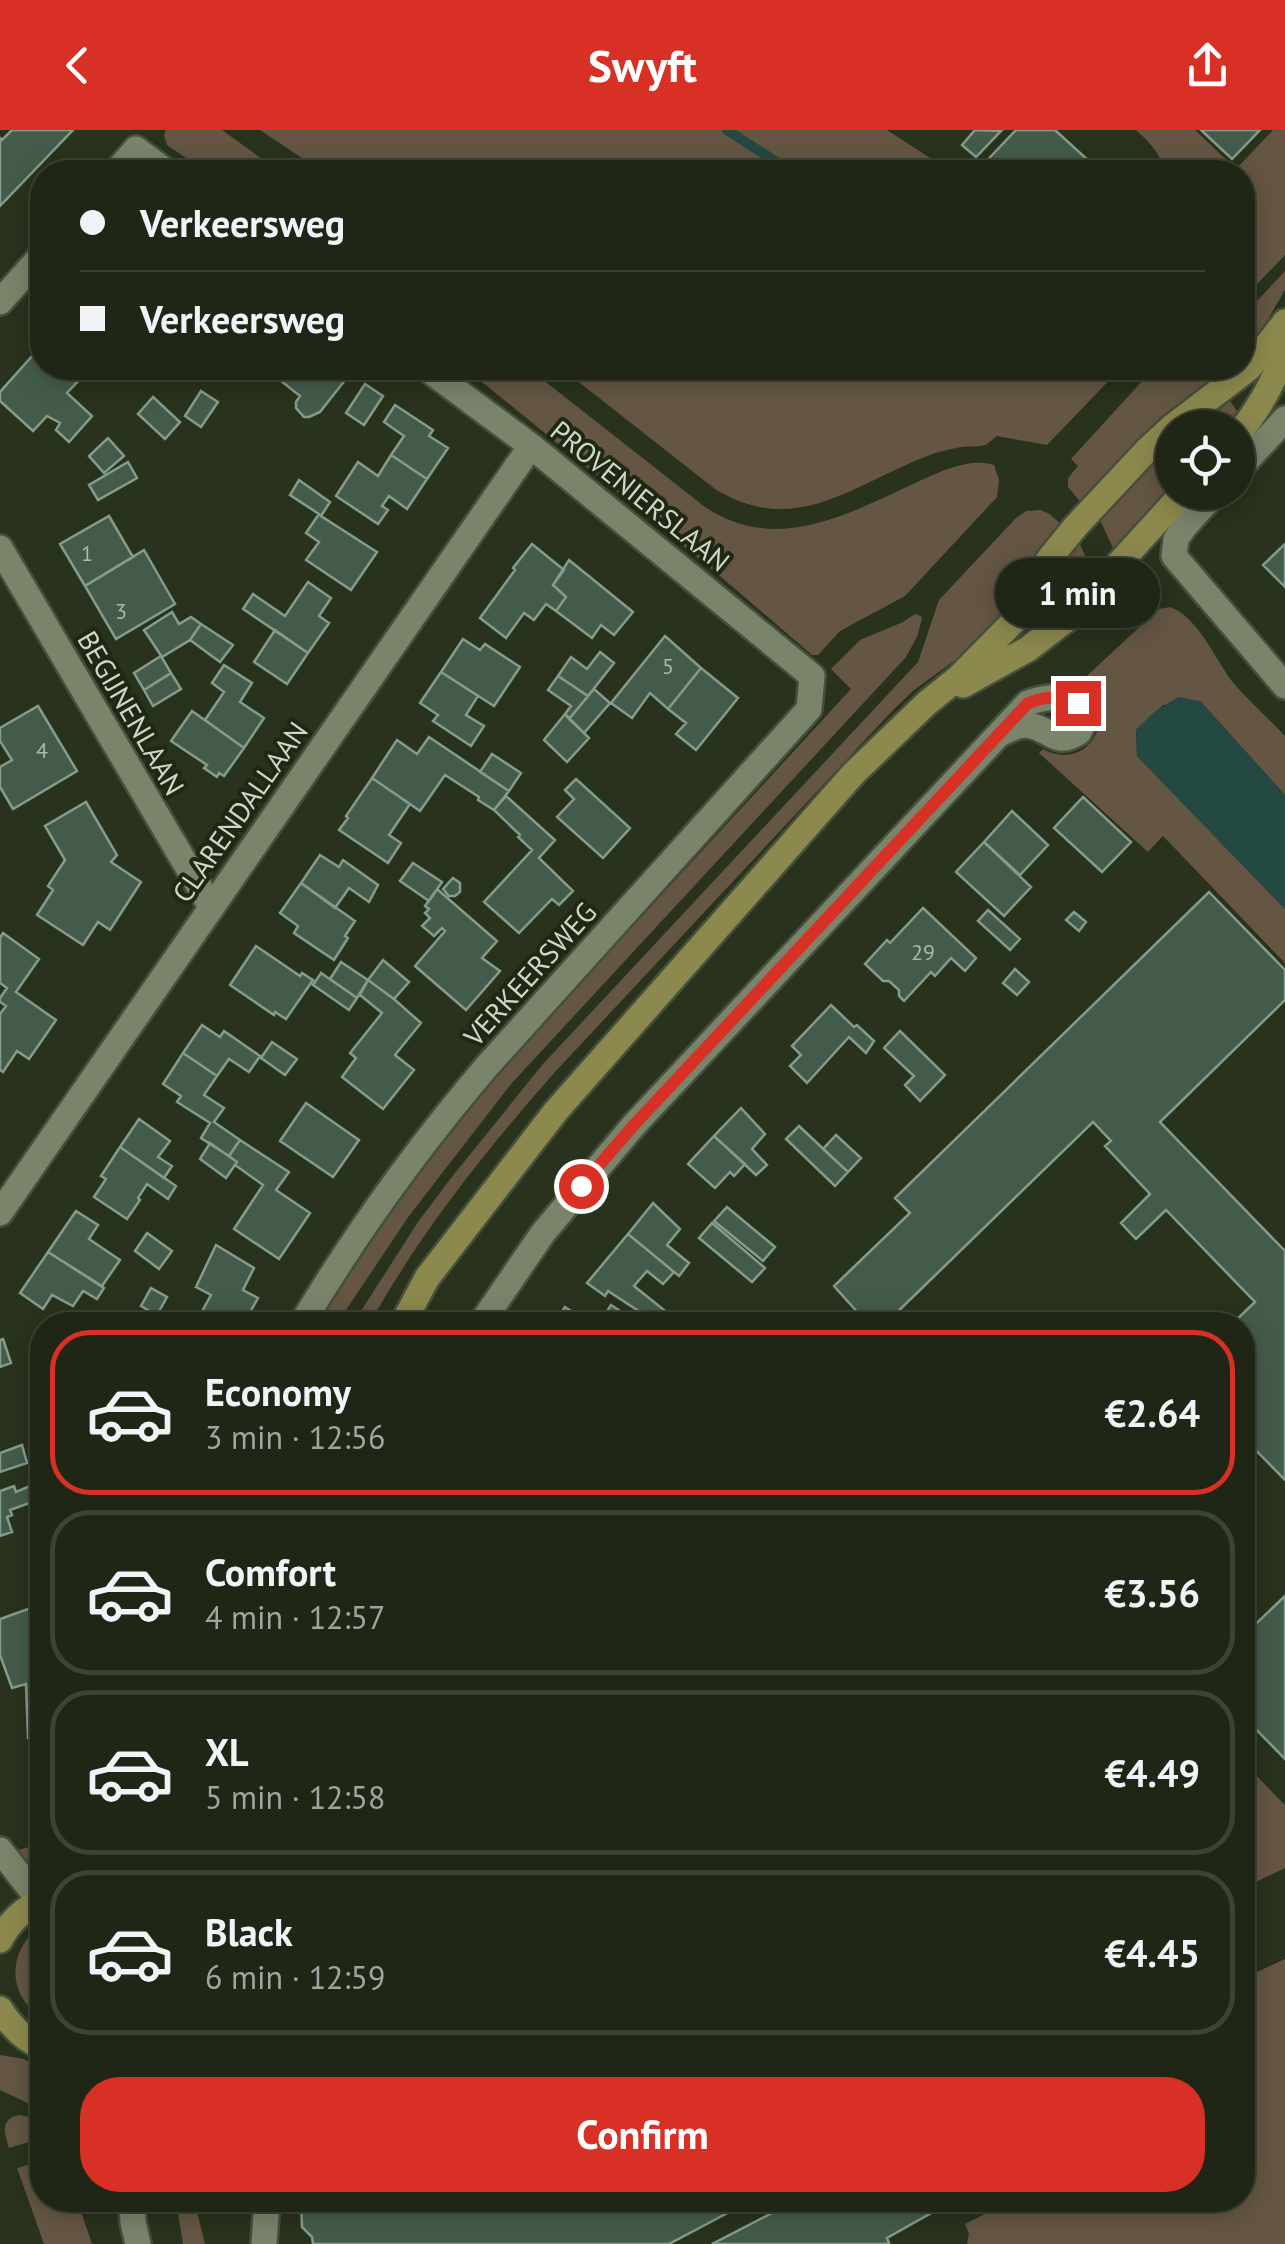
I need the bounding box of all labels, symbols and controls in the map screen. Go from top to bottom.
text: Swyft [588,36,697,94]
icon: back [50,38,105,93]
icon: share [1180,38,1235,93]
text: Verkeersweg [140,198,345,247]
text: Verkeersweg [140,294,345,343]
map controls [1155,410,1255,510]
button: locate [1155,410,1255,510]
street label: PROVENIERSLAAN [543,412,738,579]
house number: 1 [81,539,93,567]
callout: 1 min [996,558,1160,628]
text: 1 min [1038,572,1117,614]
house number: 3 [115,597,127,625]
street label: BEGIJNENLAAN [69,624,193,802]
house number: 5 [662,652,674,680]
route end [1056,681,1101,726]
street label: CLARENDALLAAN [164,714,316,909]
house number: 4 [36,736,48,764]
street label: VERKEERSWEG [454,894,604,1054]
house number: 29 [911,938,935,966]
route start [559,1164,604,1209]
text: Economy [205,1367,351,1416]
icon: car [85,1368,175,1458]
text: €2.64 [1104,1388,1200,1437]
text: 3 min · 12:56 [205,1416,385,1458]
text: Comfort [205,1547,336,1596]
icon: car [85,1548,175,1638]
text: €3.56 [1104,1568,1200,1617]
text: 4 min · 12:57 [205,1596,385,1638]
text: XL [205,1727,249,1776]
icon: car [85,1728,175,1818]
text: €4.49 [1104,1748,1200,1797]
text: 5 min · 12:58 [205,1776,385,1818]
text: Black [205,1907,293,1956]
icon: car [85,1908,175,1998]
text: €4.45 [1104,1928,1200,1977]
text: 6 min · 12:59 [205,1956,385,1998]
button: Confirm [80,2077,1205,2192]

